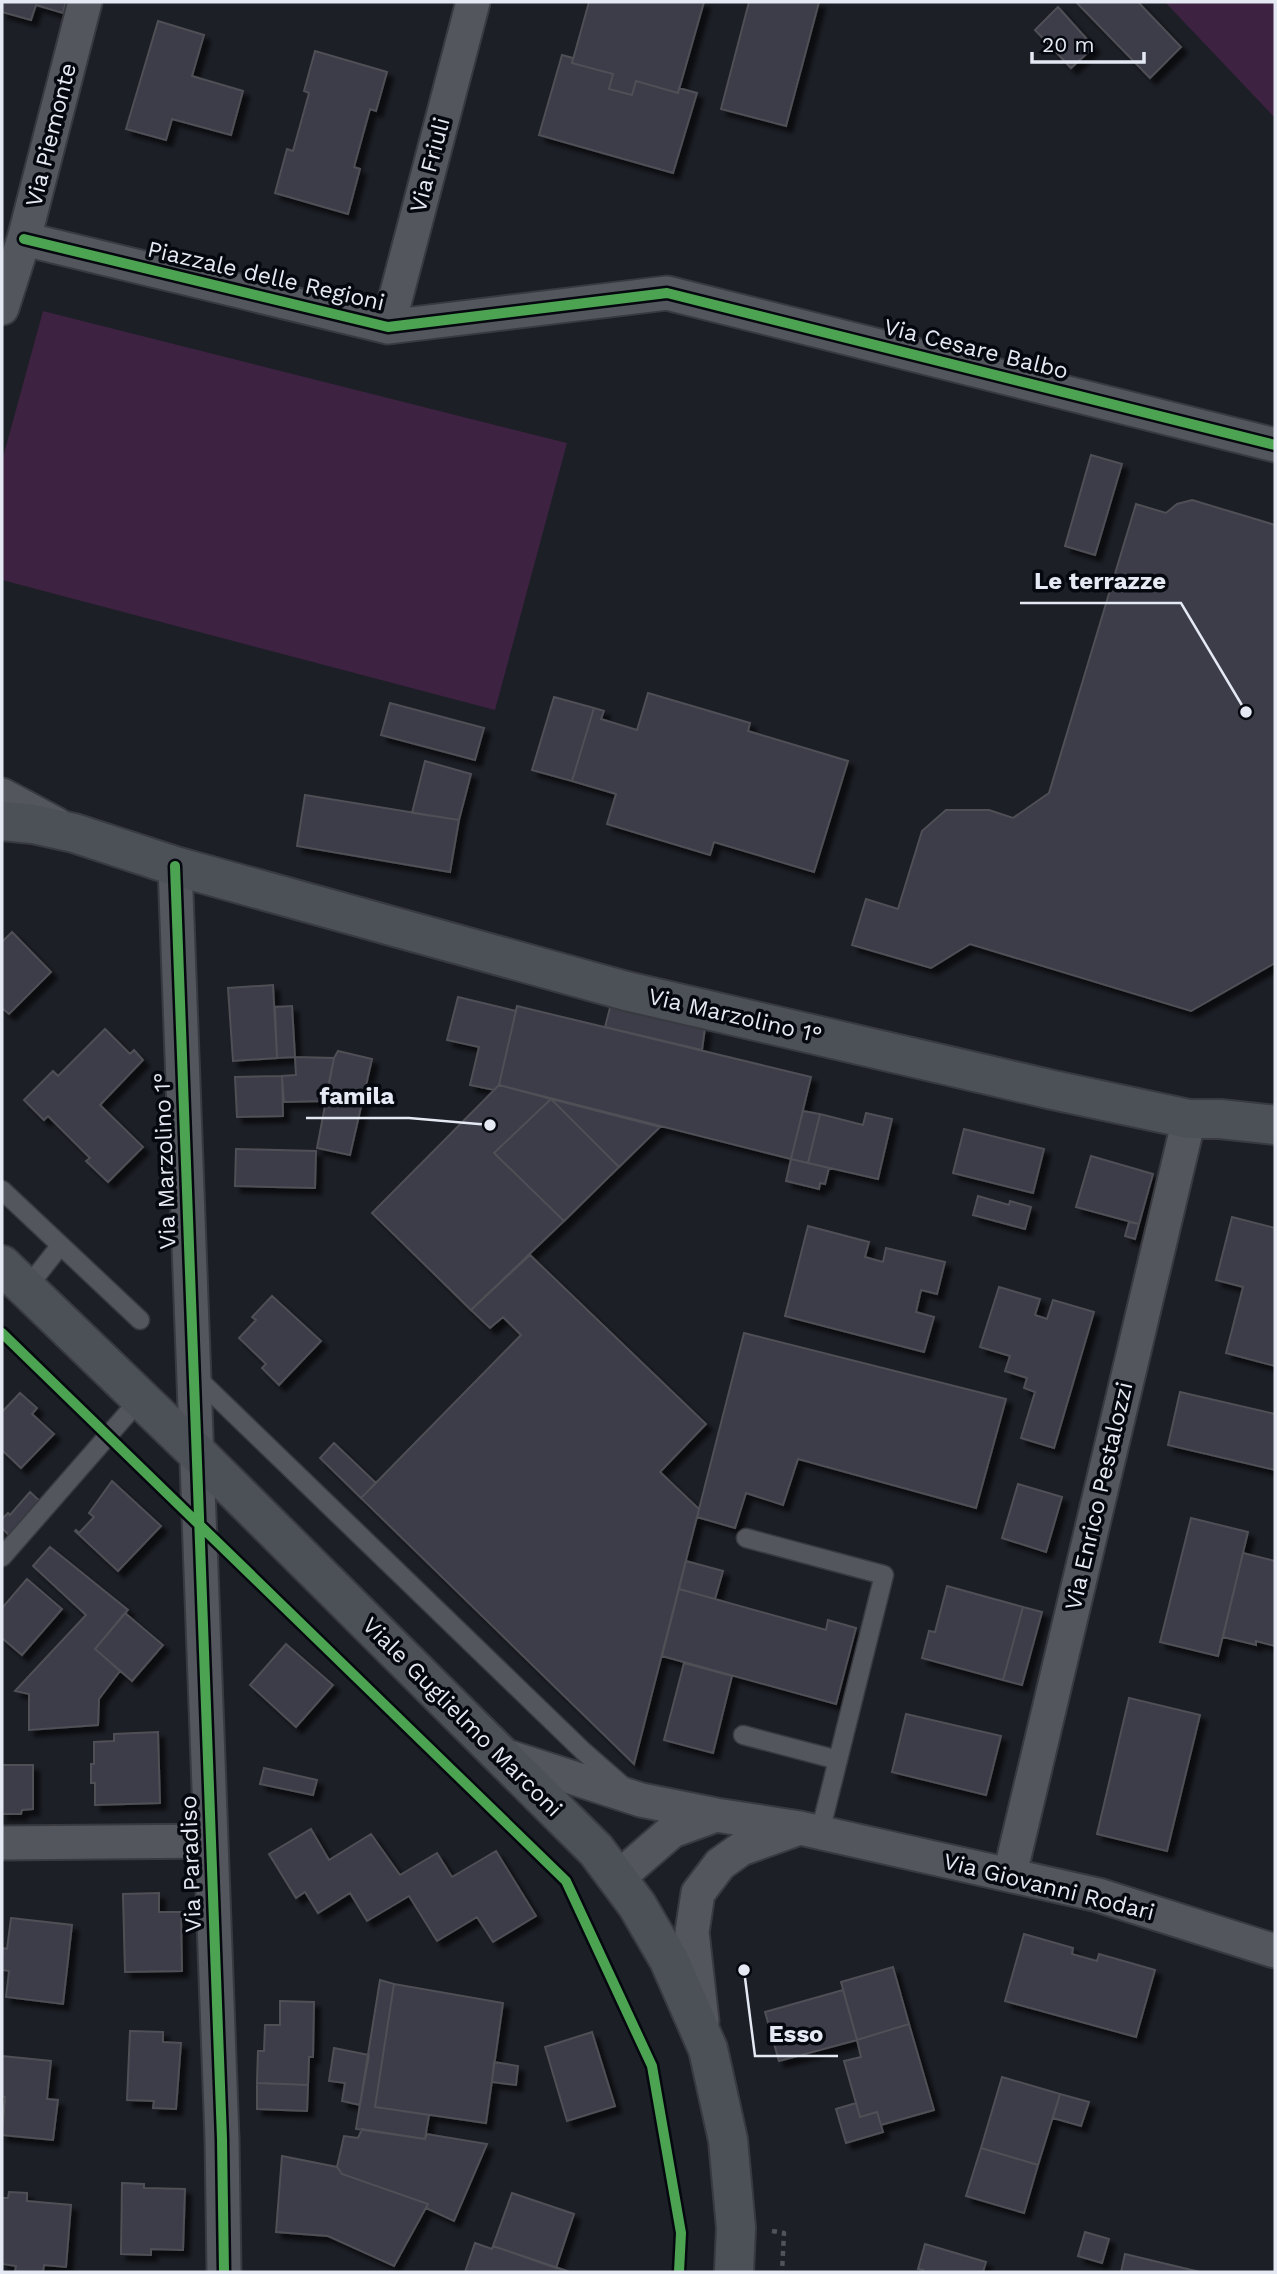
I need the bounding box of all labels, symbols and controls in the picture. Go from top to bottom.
scale bar [1032,21,1144,65]
text: 20 m [1042,32,1094,57]
street label: Via Piemonte [20,60,82,210]
street label: Via Friuli [404,115,456,215]
street label: Piazzale delle Regioni [145,236,387,316]
street label: Via Cesare Balbo [881,313,1071,385]
callout: Le terrazze [1020,558,1181,603]
text: Le terrazze [1034,567,1166,595]
street label: Via Marzolino 1° [646,983,824,1049]
street label: Via Marzolino 1° [148,1072,182,1250]
callout: famila [306,1073,409,1118]
text: famila [319,1082,395,1110]
street label: Via Enrico Pestalozzi [1060,1379,1138,1613]
street label: Viale Guglielmo Marconi [357,1612,567,1822]
street label: Via Paradiso [175,1795,207,1933]
street label: Via Giovanni Rodari [941,1848,1157,1926]
callout: Esso [755,2011,838,2056]
text: Esso [768,2020,824,2048]

